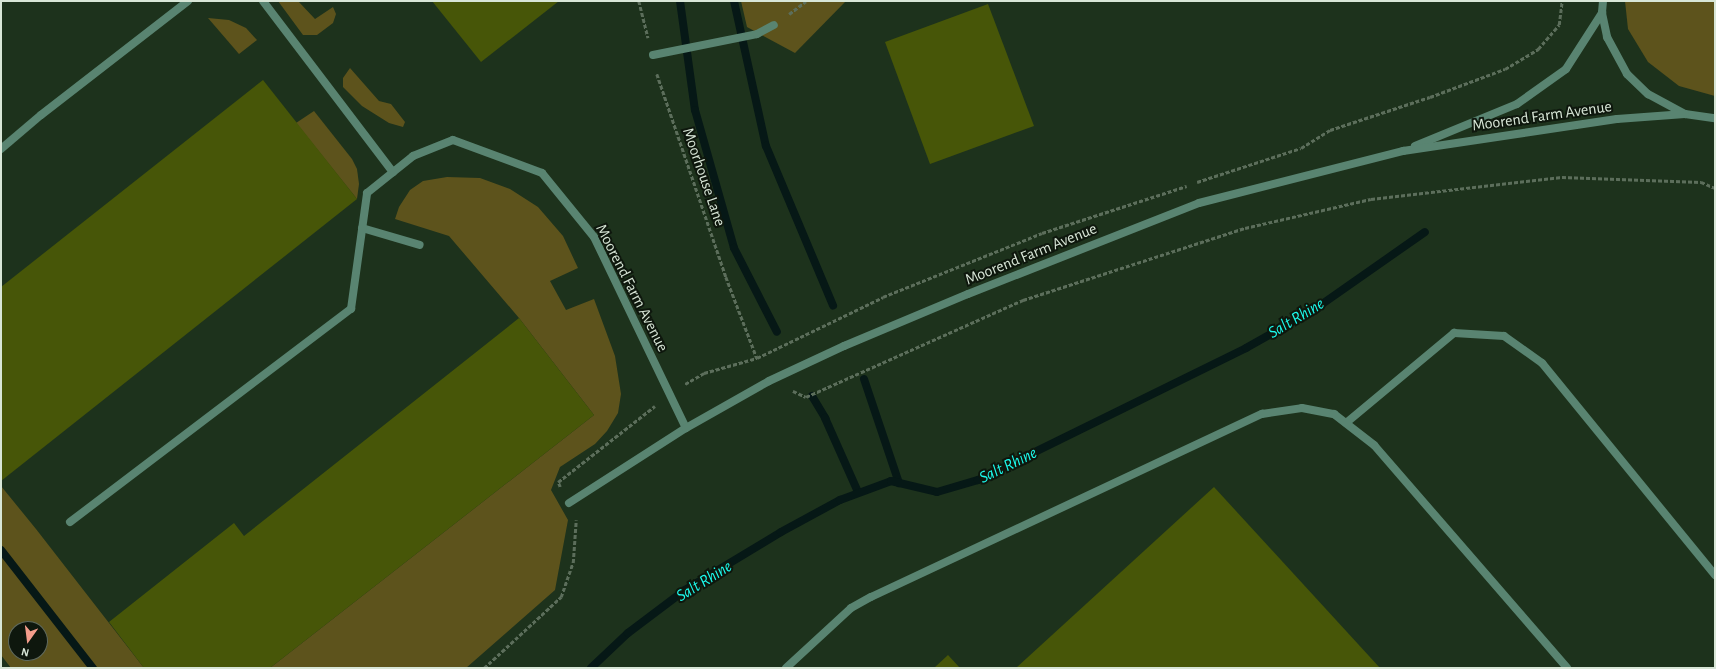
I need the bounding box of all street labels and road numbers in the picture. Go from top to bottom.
street label: Moorend Farm Avenue [1471,97,1613,135]
street label: Moorhouse Lane [678,125,730,229]
street label: Moorend Farm Avenue [962,219,1100,289]
street label: Moorend Farm Avenue [592,221,672,355]

